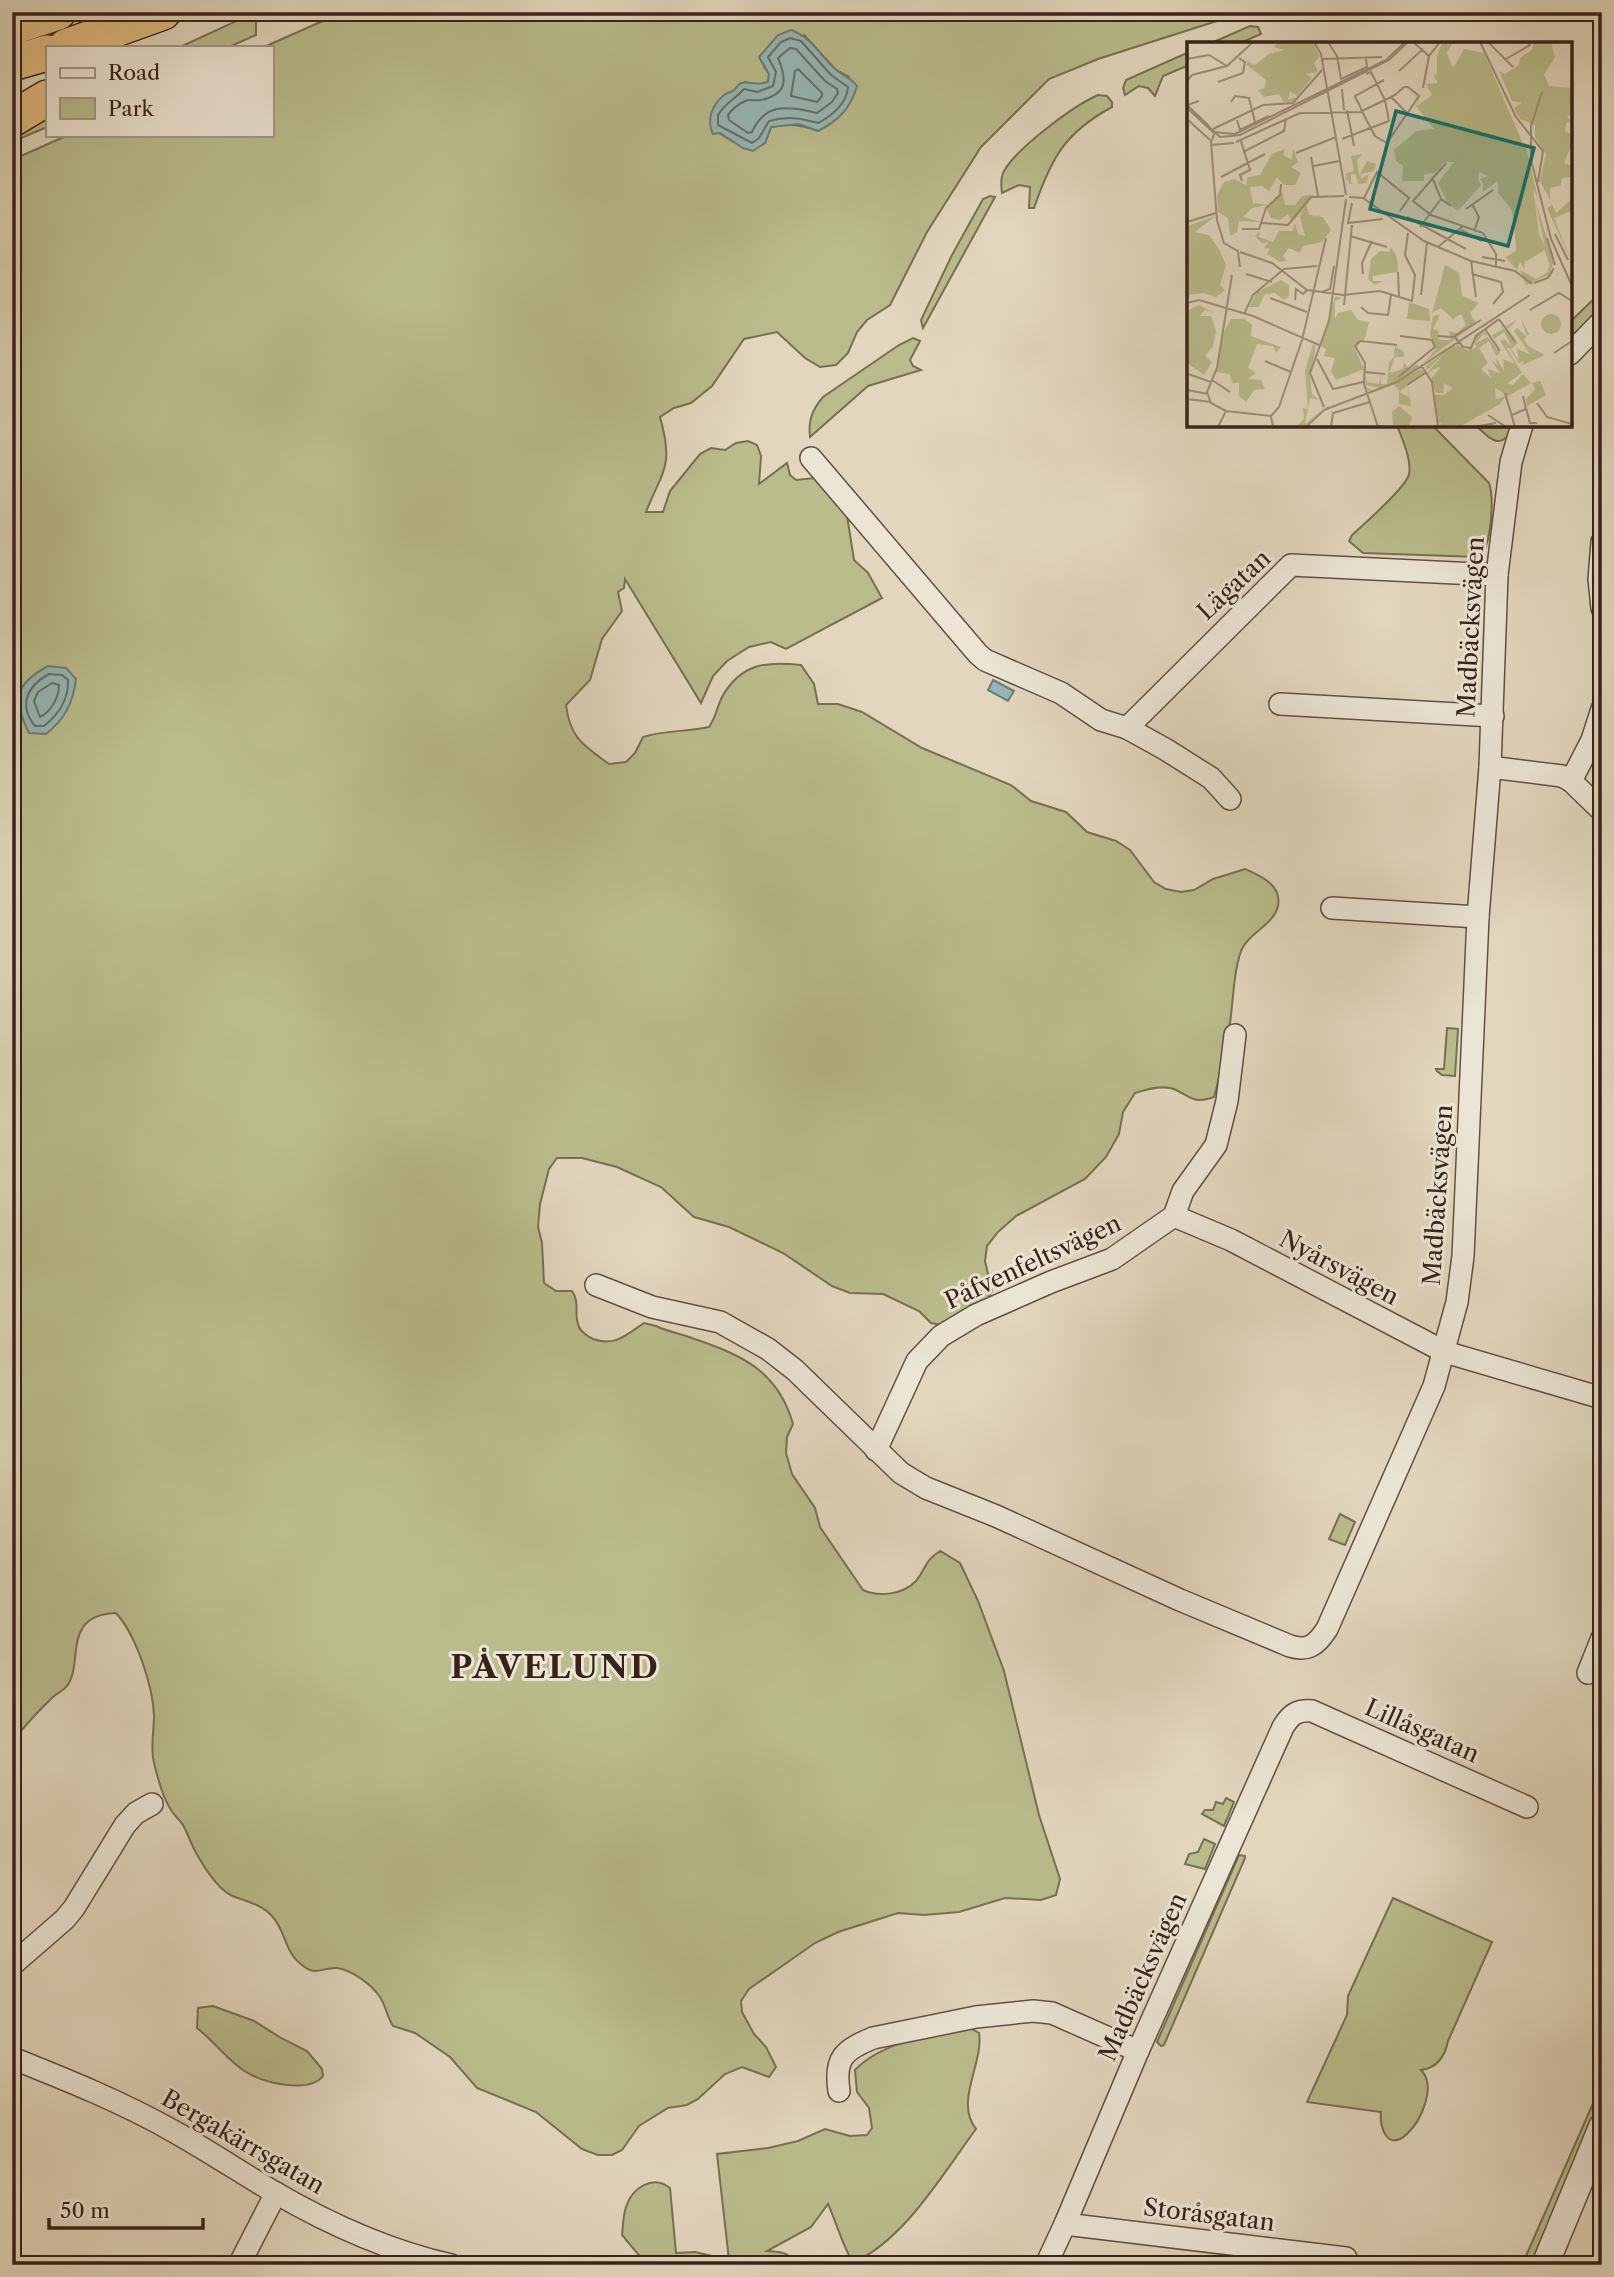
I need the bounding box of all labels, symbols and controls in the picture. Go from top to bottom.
inset map [1187,42,1572,427]
legend [46,46,273,136]
text: Road [108,60,160,85]
text: Park [108,96,154,121]
street label: Madbäcksvägen [1451,536,1490,718]
street label: Lägatan [1191,543,1276,626]
street label: Madbäcksvägen [1417,1104,1458,1286]
street label: Påfvenfeltsvägen [940,1208,1126,1315]
street label: Nyårsvägen [1275,1224,1404,1311]
district label: PÅVELUND [450,1647,660,1686]
street label: Lillåsgatan [1361,1693,1484,1769]
street label: Madbäcksvägen [1092,1888,1193,2065]
street label: Bergakärrsgatan [157,2083,330,2200]
scale bar [49,2186,203,2230]
street label: Storåsgatan [1142,2192,1276,2237]
text: 50 m [60,2198,110,2223]

